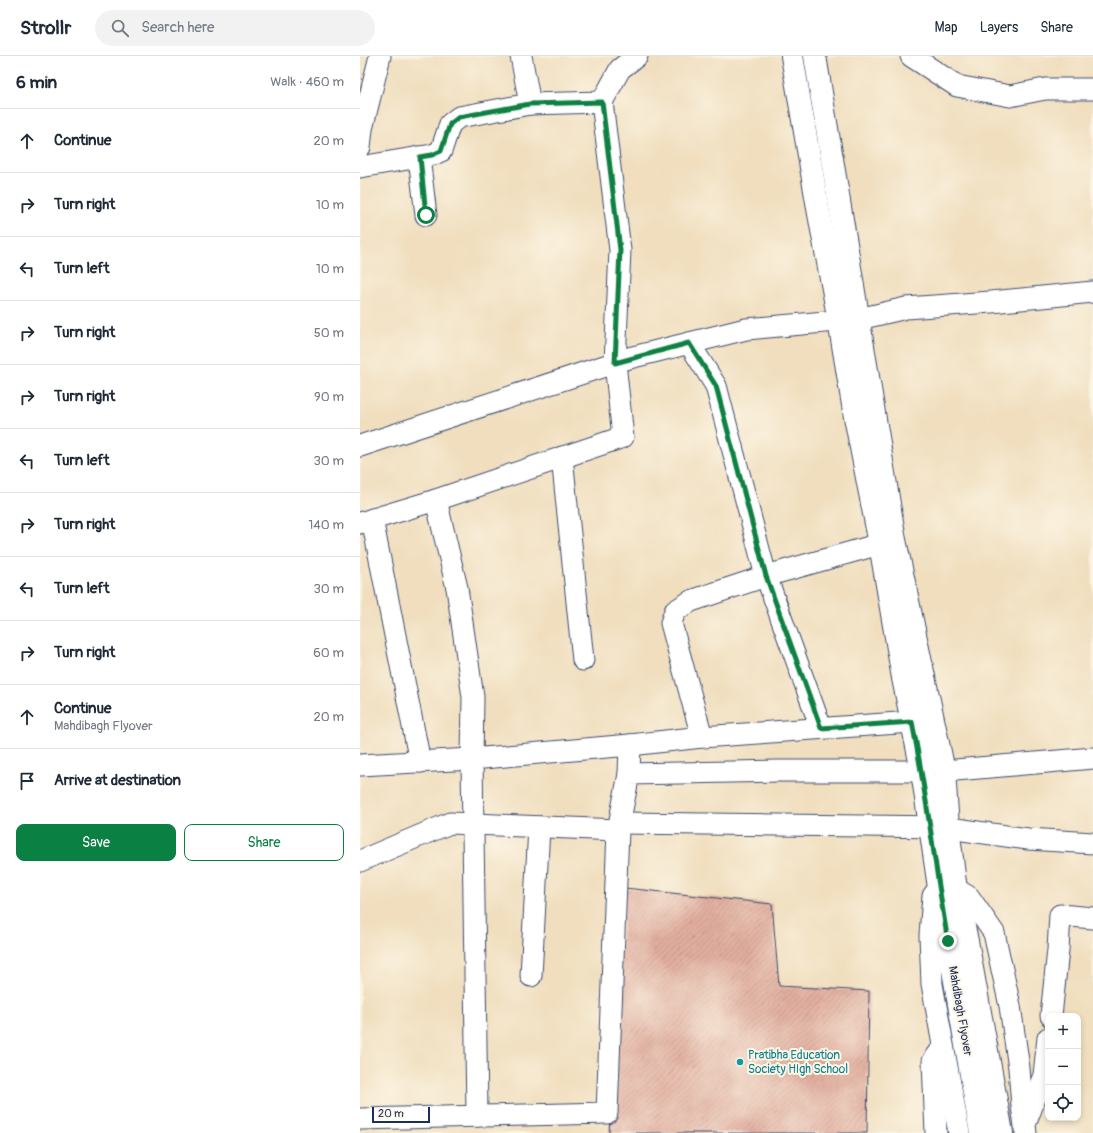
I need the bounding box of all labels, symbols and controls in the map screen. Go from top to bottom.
search box [95,10,375,46]
text: Strollr [20,16,71,40]
icon: search [109,17,131,39]
text: Search here [141,18,214,37]
text: Map [935,19,958,36]
text: Layers [980,19,1018,36]
text: Share [1040,19,1073,36]
text: 6 min [16,72,57,93]
text: Walk · 460 m [270,74,344,90]
icon: ahead [16,130,38,152]
text: Continue [54,131,112,150]
text: 20 m [313,133,344,149]
icon: right [16,194,38,216]
text: Turn right [54,195,115,214]
text: 10 m [316,197,344,213]
route start [417,206,435,224]
icon: left [16,258,38,280]
text: Turn left [54,259,110,278]
text: 10 m [316,261,344,277]
icon: right [16,322,38,344]
text: Turn right [54,323,115,342]
text: 50 m [314,325,344,341]
icon: right [16,386,38,408]
text: Turn right [54,387,115,406]
text: 90 m [314,389,344,405]
icon: left [16,450,38,472]
text: Turn left [54,451,110,470]
text: 30 m [314,453,344,469]
icon: right [16,514,38,536]
text: Turn right [54,515,115,534]
text: 140 m [308,517,344,533]
icon: left [16,578,38,600]
text: Turn left [54,579,110,598]
text: 30 m [314,581,344,597]
icon: right [16,642,38,664]
text: Turn right [54,643,115,662]
text: 60 m [313,645,344,661]
text: Continue [54,699,112,718]
icon: ahead [16,706,38,728]
text: 20 m [313,709,344,725]
text: Mahdibagh Flyover [54,718,153,734]
icon: arrive [16,770,38,792]
text: Arrive at destination [54,771,181,790]
button: Save [16,824,176,861]
button: Share [184,824,344,861]
route end [939,932,957,950]
street label: Mahdibagh Flyover [945,965,975,1058]
map controls [1045,1013,1081,1121]
button: + [1045,1013,1081,1049]
place label: Pratibha Education Society HIgh School [748,1048,848,1077]
button: − [1045,1049,1081,1085]
marker: Pratibha Education Society HIgh School [735,1057,745,1067]
button: locate [1045,1085,1081,1121]
scale bar [372,1105,430,1124]
text: 20 m [378,1107,404,1120]

